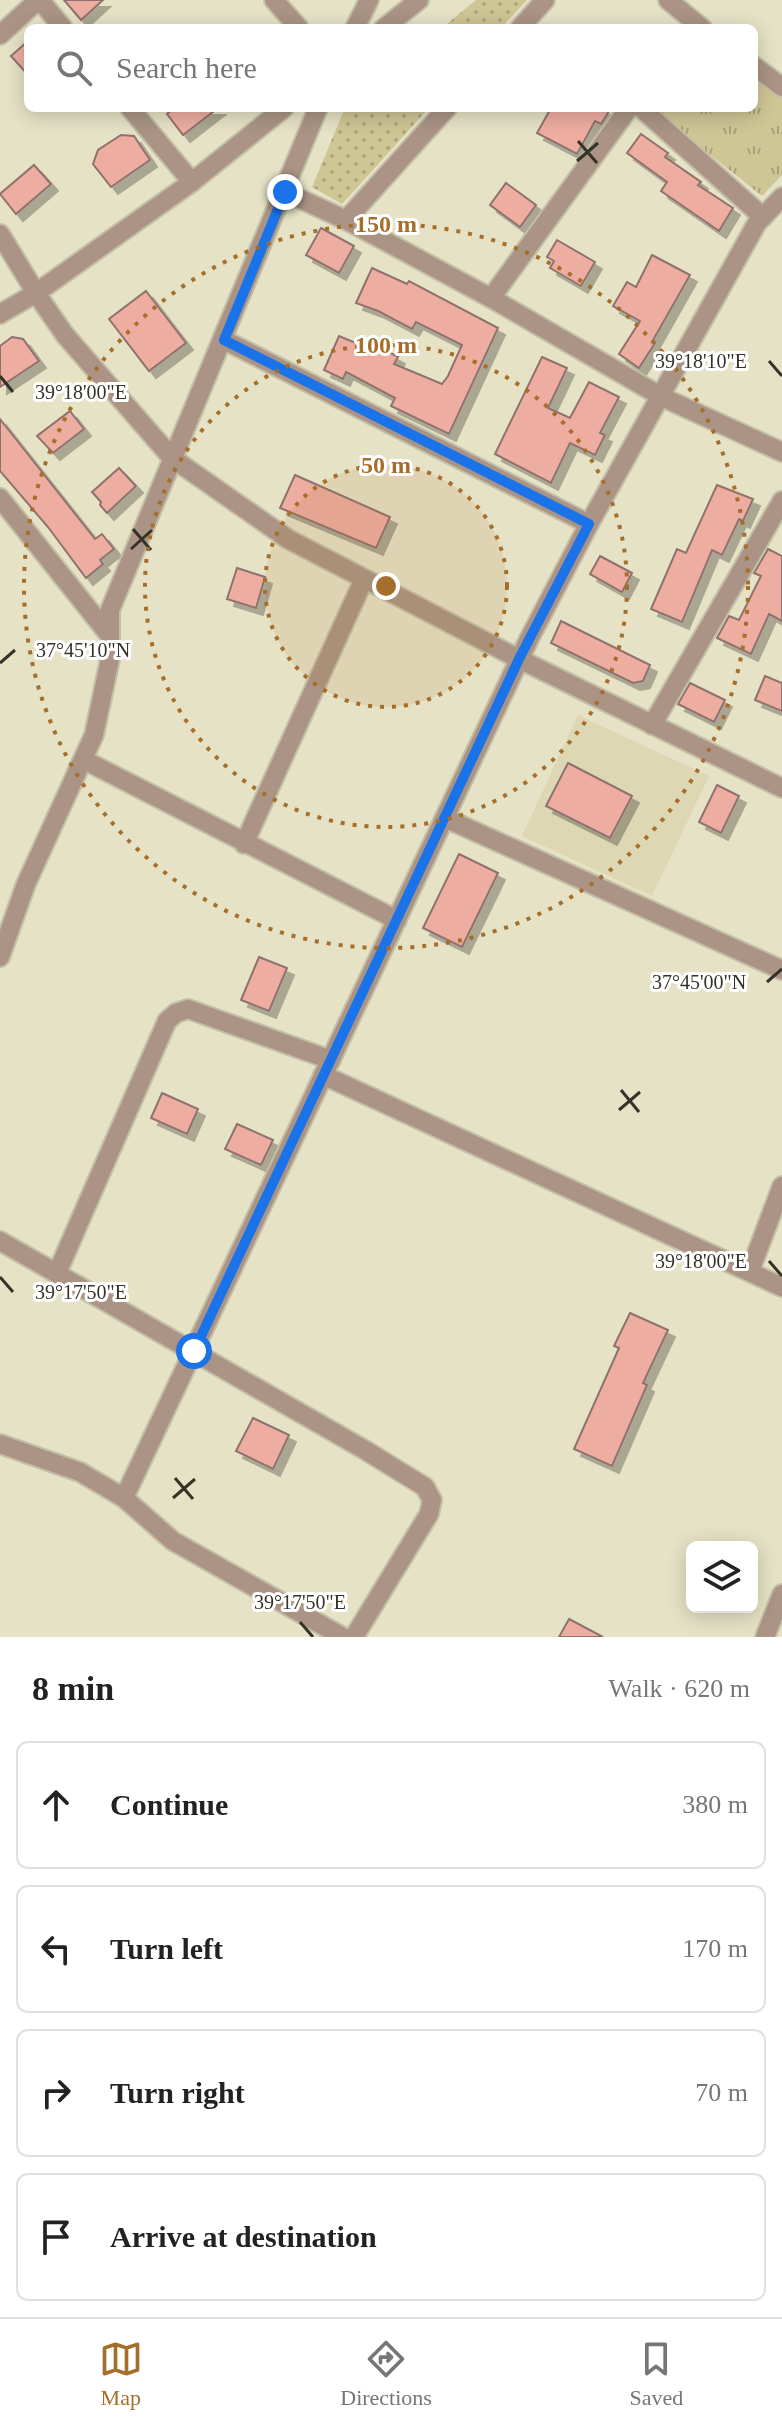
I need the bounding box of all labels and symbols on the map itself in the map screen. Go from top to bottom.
route end [267,174,303,210]
text: 150 m [355,211,417,237]
text: 100 m [355,332,417,358]
text: 39°18'10"E [655,350,747,372]
text: 39°18'00"E [35,381,127,403]
text: 50 m [361,452,411,478]
centre of rings [372,572,400,600]
text: 37°45'10"N [36,639,130,661]
text: 37°45'00"N [652,971,746,993]
text: 39°18'00"E [655,1250,747,1272]
text: 39°17'50"E [35,1281,127,1303]
route start [176,1333,212,1369]
text: 39°17'50"E [254,1591,346,1613]

